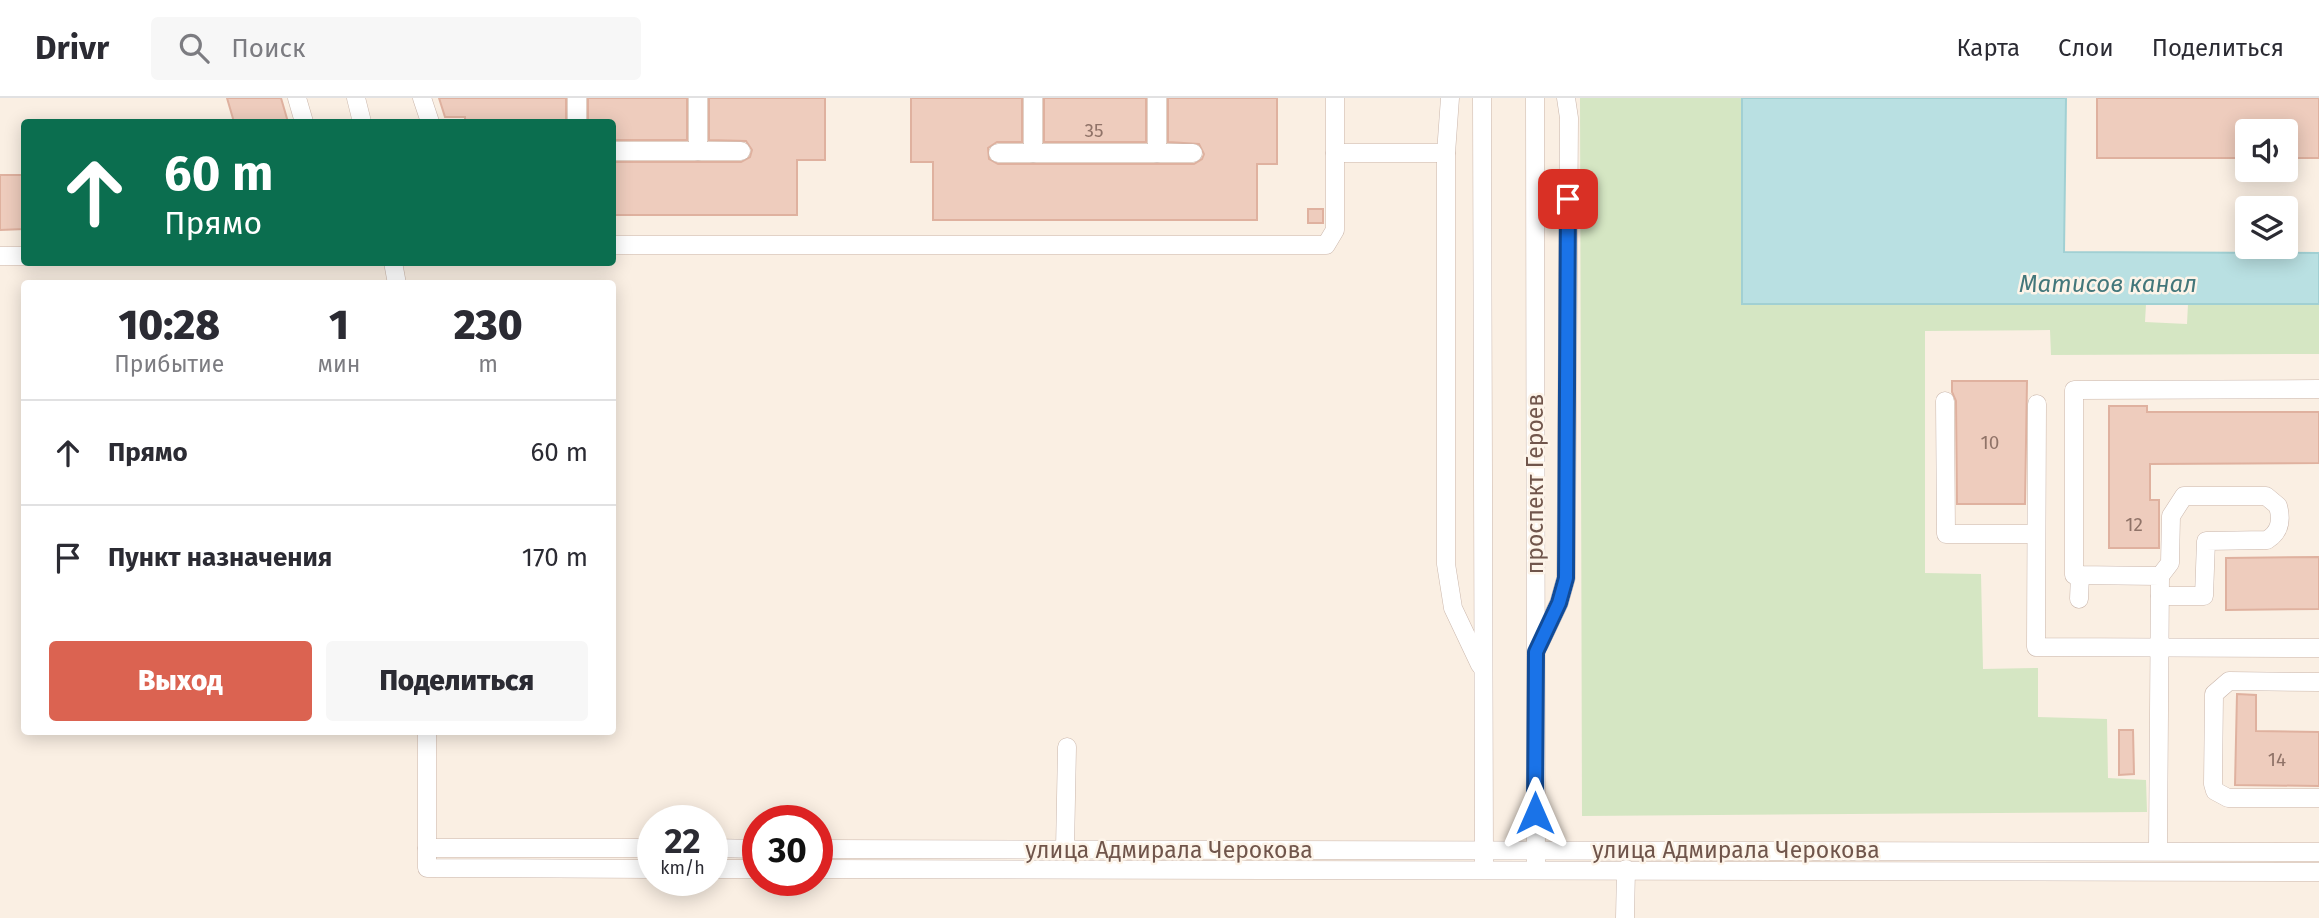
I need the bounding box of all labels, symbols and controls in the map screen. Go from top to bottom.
search box [151,17,641,80]
text: Drivr [35,28,109,68]
icon: search [175,29,213,67]
text: Поиск [231,33,305,64]
text: Карта [1956,34,2020,62]
text: Слои [2058,34,2114,62]
text: Поделиться [2152,34,2284,62]
house number: 35 [1084,119,1104,142]
map controls [2235,119,2298,259]
button: sound [2235,119,2298,182]
text: 60 m [164,144,273,203]
icon: ahead [49,147,140,238]
pin [1538,169,1598,229]
icon: arrive [1549,180,1587,218]
button: layers [2235,196,2298,259]
text: Прямо [164,204,262,242]
water label: Матисов канал [2019,270,2197,298]
text: 10:28 [118,300,220,350]
text: 1 [329,300,349,350]
text: 230 [454,300,523,350]
text: Прибытие [114,350,224,378]
text: мин [318,350,360,378]
text: m [478,350,498,378]
street label: проспект Героев [1521,394,1549,574]
house number: 10 [1981,431,1999,454]
icon: ahead [49,434,87,472]
text: Прямо [108,437,188,468]
text: 60 m [530,437,588,468]
house number: 12 [2125,513,2143,536]
icon: arrive [49,539,87,577]
text: Пункт назначения [108,542,332,573]
text: 170 m [522,542,588,573]
button: Выход [49,641,312,721]
button: Поделиться [326,641,588,721]
house number: 14 [2268,748,2286,771]
position arrow [1498,776,1572,850]
speed limit sign: 30 [742,805,833,896]
text: 22 [664,820,701,862]
street label: улица Адмирала Черокова [1025,836,1313,864]
street label: улица Адмирала Черокова [1592,836,1880,864]
text: km/h [660,857,705,879]

